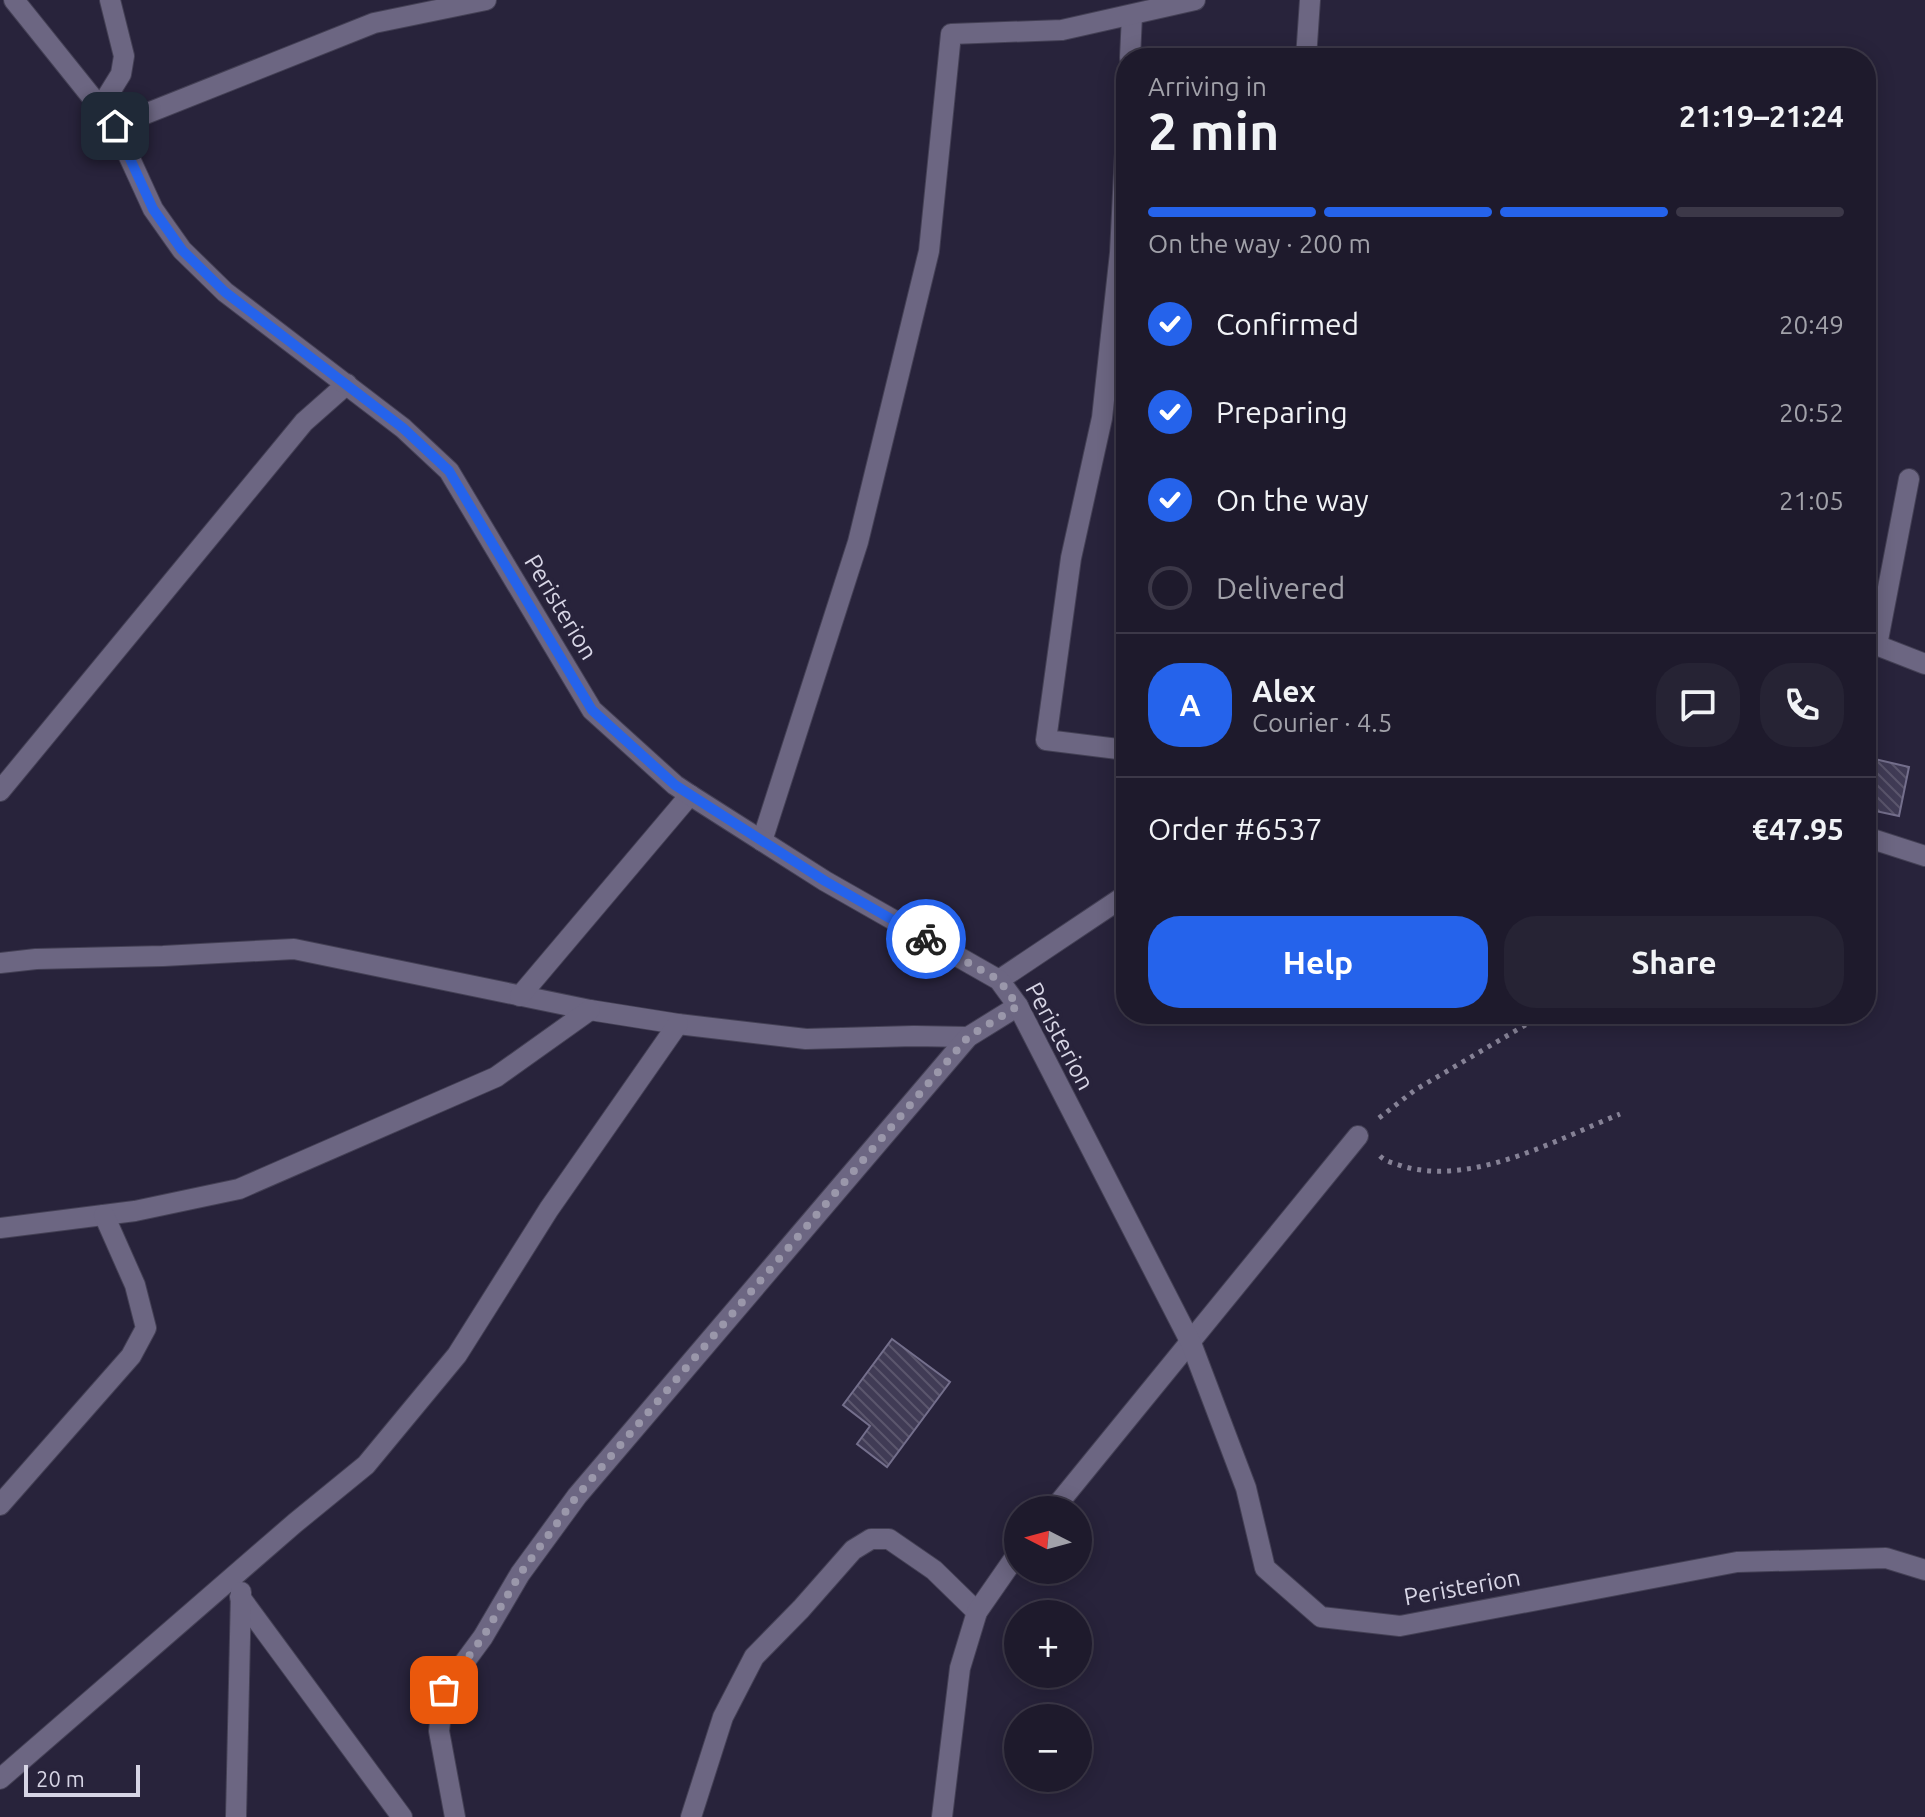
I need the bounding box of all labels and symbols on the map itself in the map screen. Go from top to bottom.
pin [81,92,149,160]
street label: Peristerion [519,550,603,664]
courier [886,899,966,979]
street label: Peristerion [1020,978,1100,1094]
north arrow [1004,1496,1092,1584]
street label: Peristerion [1402,1563,1522,1611]
pin [410,1656,478,1724]
scale bar [24,1761,140,1797]

